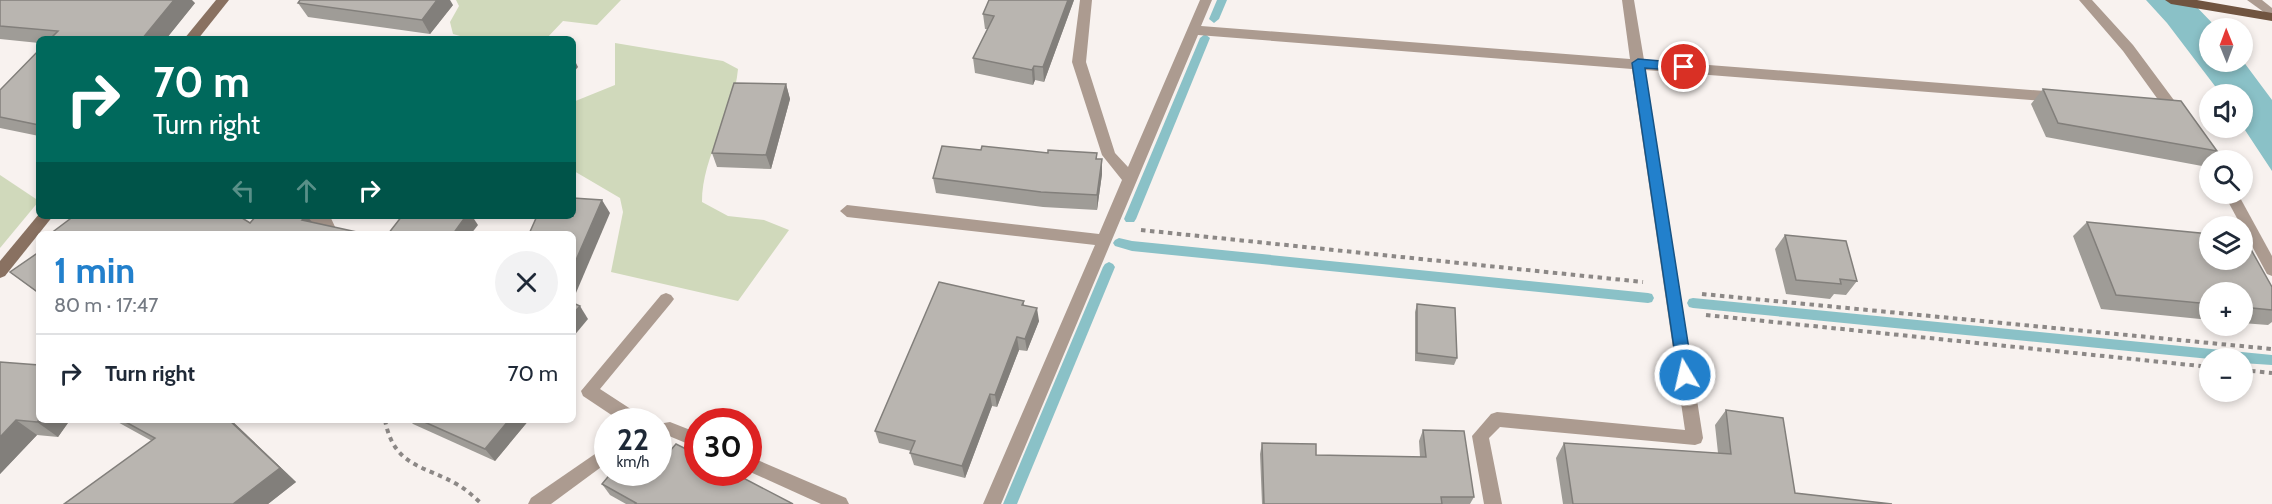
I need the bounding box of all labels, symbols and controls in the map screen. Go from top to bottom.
north arrow [2199,18,2253,72]
map controls [2199,18,2253,402]
pin [1658,41,1709,92]
icon: arrive [1667,50,1700,83]
text: 70 m [153,56,250,108]
icon: right [54,60,132,138]
button: sound [2199,84,2253,138]
text: Turn right [153,108,260,141]
button: search [2199,150,2253,204]
icon: left [227,174,260,207]
icon: ahead [290,174,323,207]
icon: right [353,174,386,207]
button: layers [2199,216,2253,270]
text: 1 min [54,248,135,292]
button: close [495,251,558,314]
button: + [2199,282,2253,336]
text: 80 m · 17:47 [54,293,158,317]
position arrow [1653,343,1717,407]
button: − [2199,348,2253,402]
icon: right [54,357,87,390]
text: Turn right [105,360,195,387]
text: 70 m [508,360,558,387]
speed limit sign: 30 [684,408,762,486]
text: 22 [617,421,649,458]
text: km/h [617,453,649,471]

